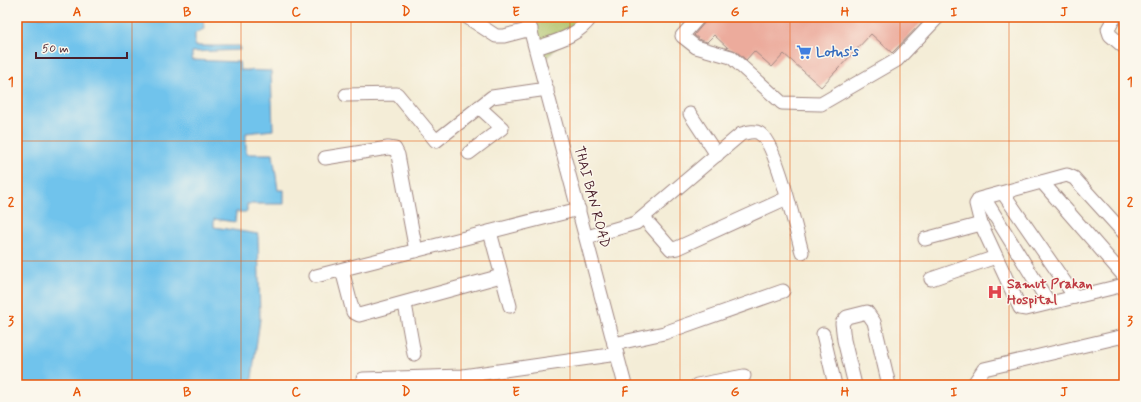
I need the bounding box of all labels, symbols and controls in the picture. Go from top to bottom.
text: A [73,4,81,21]
text: B [183,4,192,21]
text: C [291,4,301,21]
text: D [402,4,411,21]
text: E [512,4,520,21]
text: F [622,4,629,21]
text: G [731,4,740,21]
text: H [841,4,850,21]
text: I [951,4,958,21]
text: J [1060,4,1068,21]
scale bar [36,34,127,60]
text: 50 m [42,41,69,57]
supermarket icon: Lotus's [795,43,813,61]
place label: Lotus's [816,43,860,61]
text: 1 [8,74,14,91]
text: 1 [1127,74,1133,91]
street label: THAI BAN ROAD [570,144,614,250]
text: 2 [8,194,15,211]
text: 2 [1127,194,1134,211]
place label: Samut Prakan Hospital [1007,275,1093,309]
hospital icon: Samut Prakan Hospital [986,283,1004,301]
text: 3 [8,313,14,330]
text: 3 [1127,313,1133,330]
text: A [73,384,81,401]
text: B [183,384,192,401]
text: C [291,384,301,401]
text: D [402,384,411,401]
text: E [512,384,520,401]
text: F [622,384,629,401]
text: G [731,384,740,401]
text: H [841,384,850,401]
text: I [951,384,958,401]
text: J [1060,384,1068,401]

